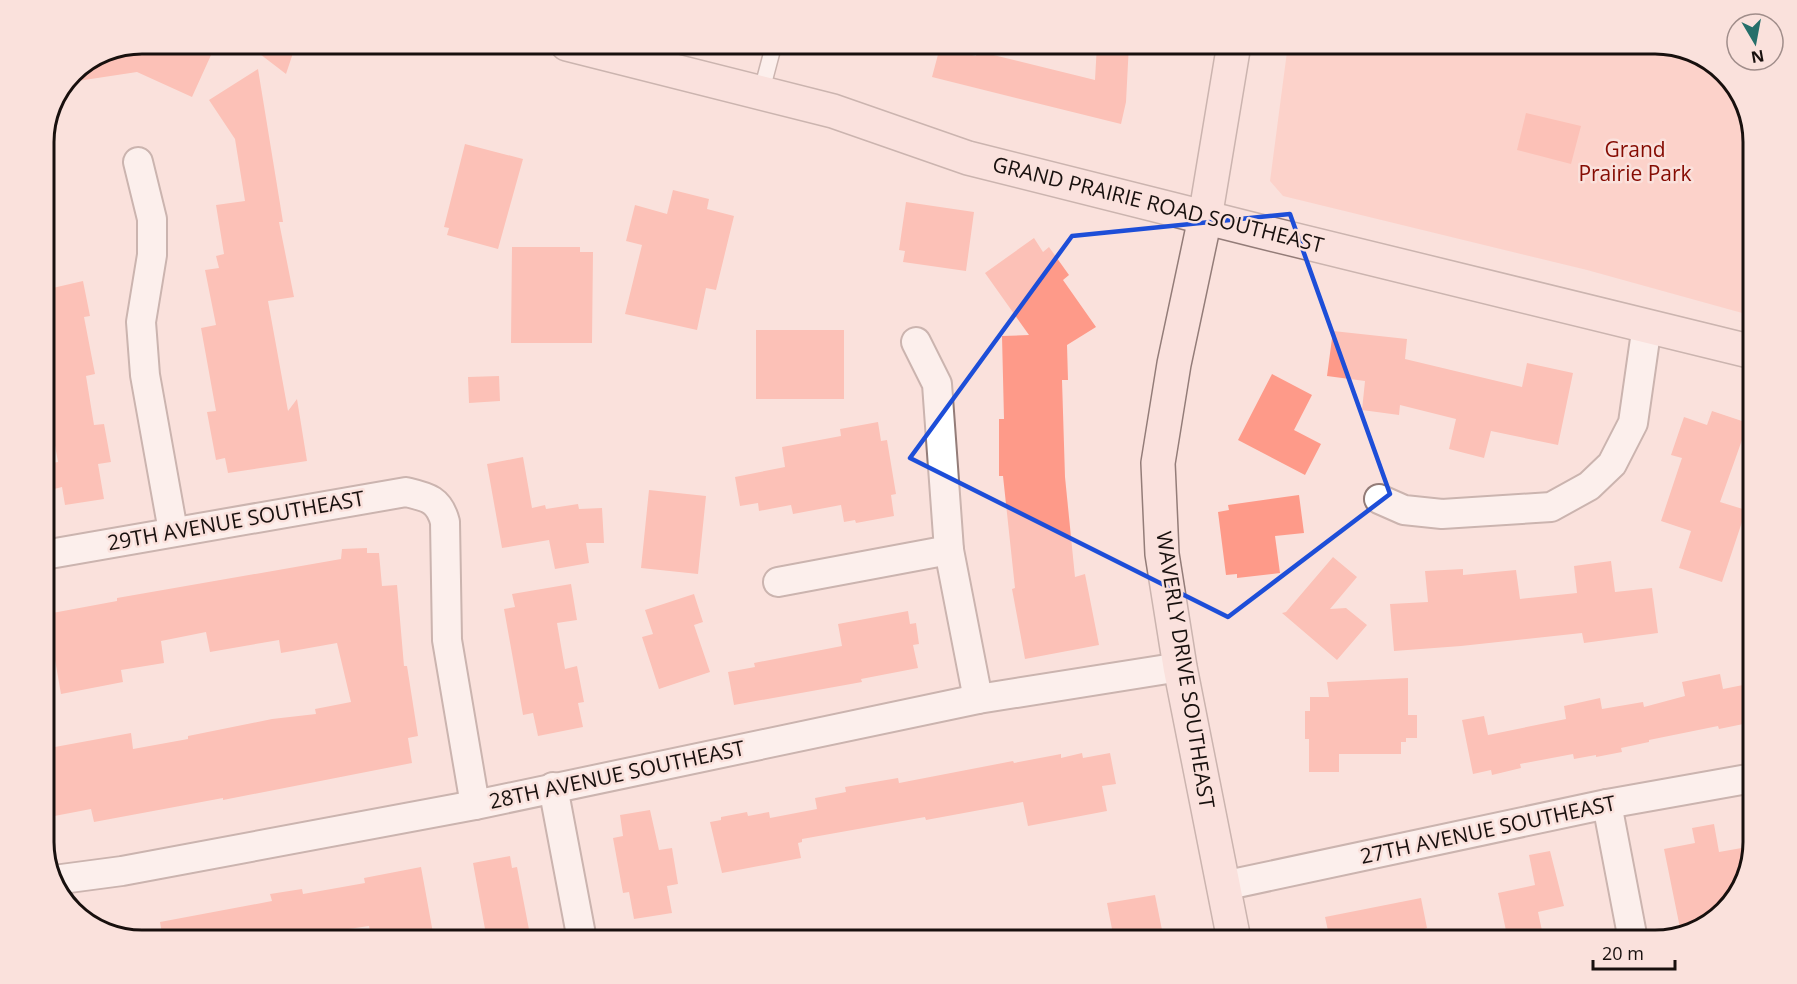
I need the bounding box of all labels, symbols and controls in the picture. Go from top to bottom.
north arrow [1725,12,1785,72]
text: N [1749,45,1766,69]
park label: Grand Prairie Park [1578,135,1692,187]
street label: GRAND PRAIRIE ROAD SOUTHEAST [990,149,1327,259]
street label: 29TH AVENUE SOUTHEAST [105,484,367,556]
street label: WAVERLY DRIVE SOUTHEAST [1150,529,1222,811]
street label: 28TH AVENUE SOUTHEAST [486,733,748,815]
street label: 27TH AVENUE SOUTHEAST [1357,788,1619,870]
scale bar [1593,933,1676,971]
text: 20 m [1602,941,1644,965]

